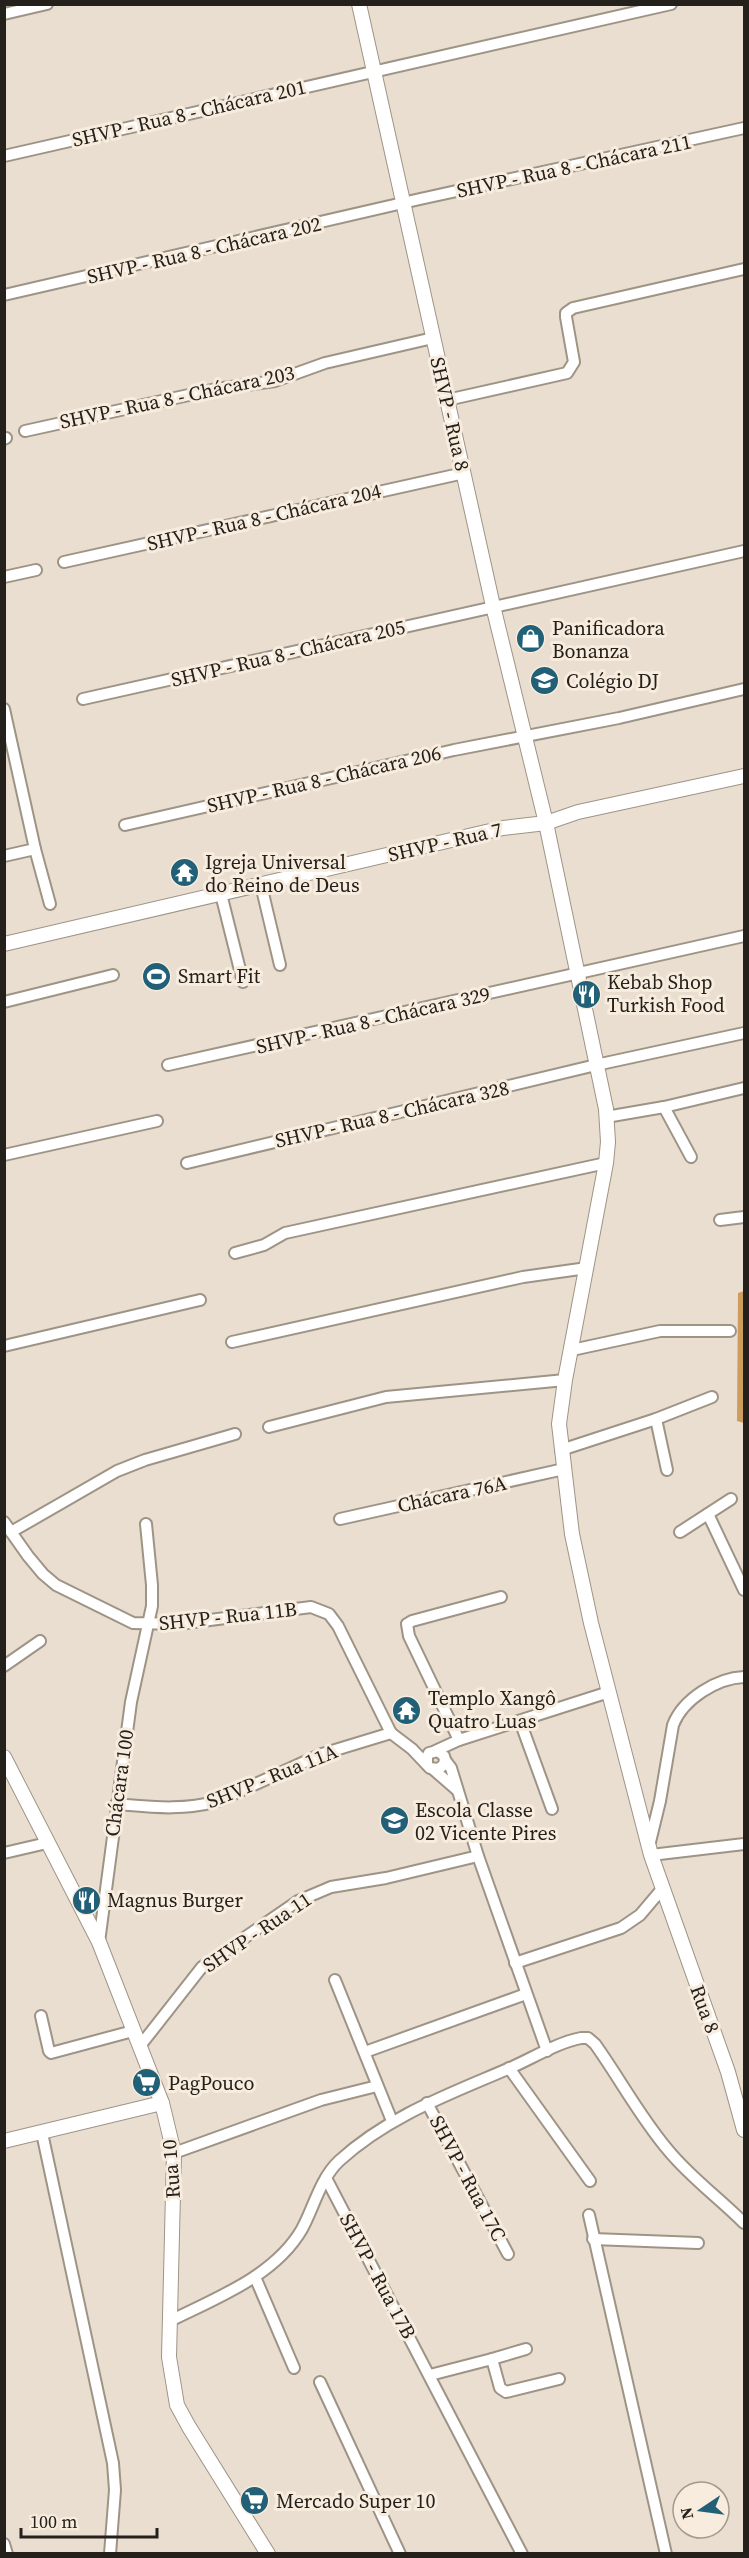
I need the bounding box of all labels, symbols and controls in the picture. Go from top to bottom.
street label: SHVP - Rua 8 - Chácara 201 [69,72,309,154]
street label: SHVP - Rua 8 - Chácara 211 [454,127,694,205]
street label: SHVP - Rua 8 - Chácara 202 [84,209,324,291]
street label: SHVP - Rua 8 [423,354,477,474]
street label: SHVP - Rua 8 - Chácara 203 [57,358,297,436]
street label: SHVP - Rua 8 - Chácara 204 [144,476,384,558]
street label: SHVP - Rua 8 - Chácara 205 [168,612,408,694]
place label: Panificadora Bonanza [552,614,666,665]
shop icon: Panificadora Bonanza [515,623,547,655]
school or university icon: Colégio DJ [529,665,561,697]
place label: Colégio DJ [566,667,659,695]
street label: SHVP - Rua 8 - Chácara 206 [204,738,444,820]
street label: SHVP - Rua 7 [385,815,505,869]
place label: Igreja Universal do Reino de Deus [205,848,360,899]
temple icon: Igreja Universal do Reino de Deus [168,857,200,889]
sports icon: Smart Fit [141,960,173,992]
place label: Smart Fit [178,962,261,990]
place label: Kebab Shop Turkish Food [607,968,725,1019]
restaurant icon: Kebab Shop Turkish Food [570,978,602,1010]
street label: SHVP - Rua 8 - Chácara 329 [253,979,493,1061]
street label: SHVP - Rua 8 - Chácara 328 [272,1073,512,1155]
street label: Chácara 76A [395,1469,510,1519]
street label: SHVP - Rua 11B [158,1595,298,1637]
place label: Templo Xangô Quatro Luas [428,1684,556,1735]
temple icon: Templo Xangô Quatro Luas [391,1694,423,1726]
street label: Chácara 100 [98,1728,140,1838]
street label: SHVP - Rua 11A [202,1737,342,1815]
place label: Escola Classe 02 Vicente Pires [415,1796,556,1847]
school or university icon: Escola Classe 02 Vicente Pires [378,1805,410,1837]
restaurant icon: Magnus Burger [70,1884,102,1916]
street label: SHVP - Rua 11 [197,1885,317,1979]
place label: Magnus Burger [107,1886,243,1914]
street label: Rua 8 [683,1981,727,2037]
supermarket icon: PagPouco [131,2067,163,2099]
place label: PagPouco [168,2069,254,2097]
street label: SHVP - Rua 17C [423,2110,513,2246]
street label: Rua 10 [155,2138,187,2200]
street label: SHVP - Rua 17B [333,2208,423,2344]
north arrow [671,2480,731,2540]
supermarket icon: Mercado Super 10 [239,2485,271,2517]
place label: Mercado Super 10 [276,2487,436,2515]
scale bar [21,2501,158,2539]
text: N [674,2505,698,2522]
text: 100 m [30,2509,77,2534]

